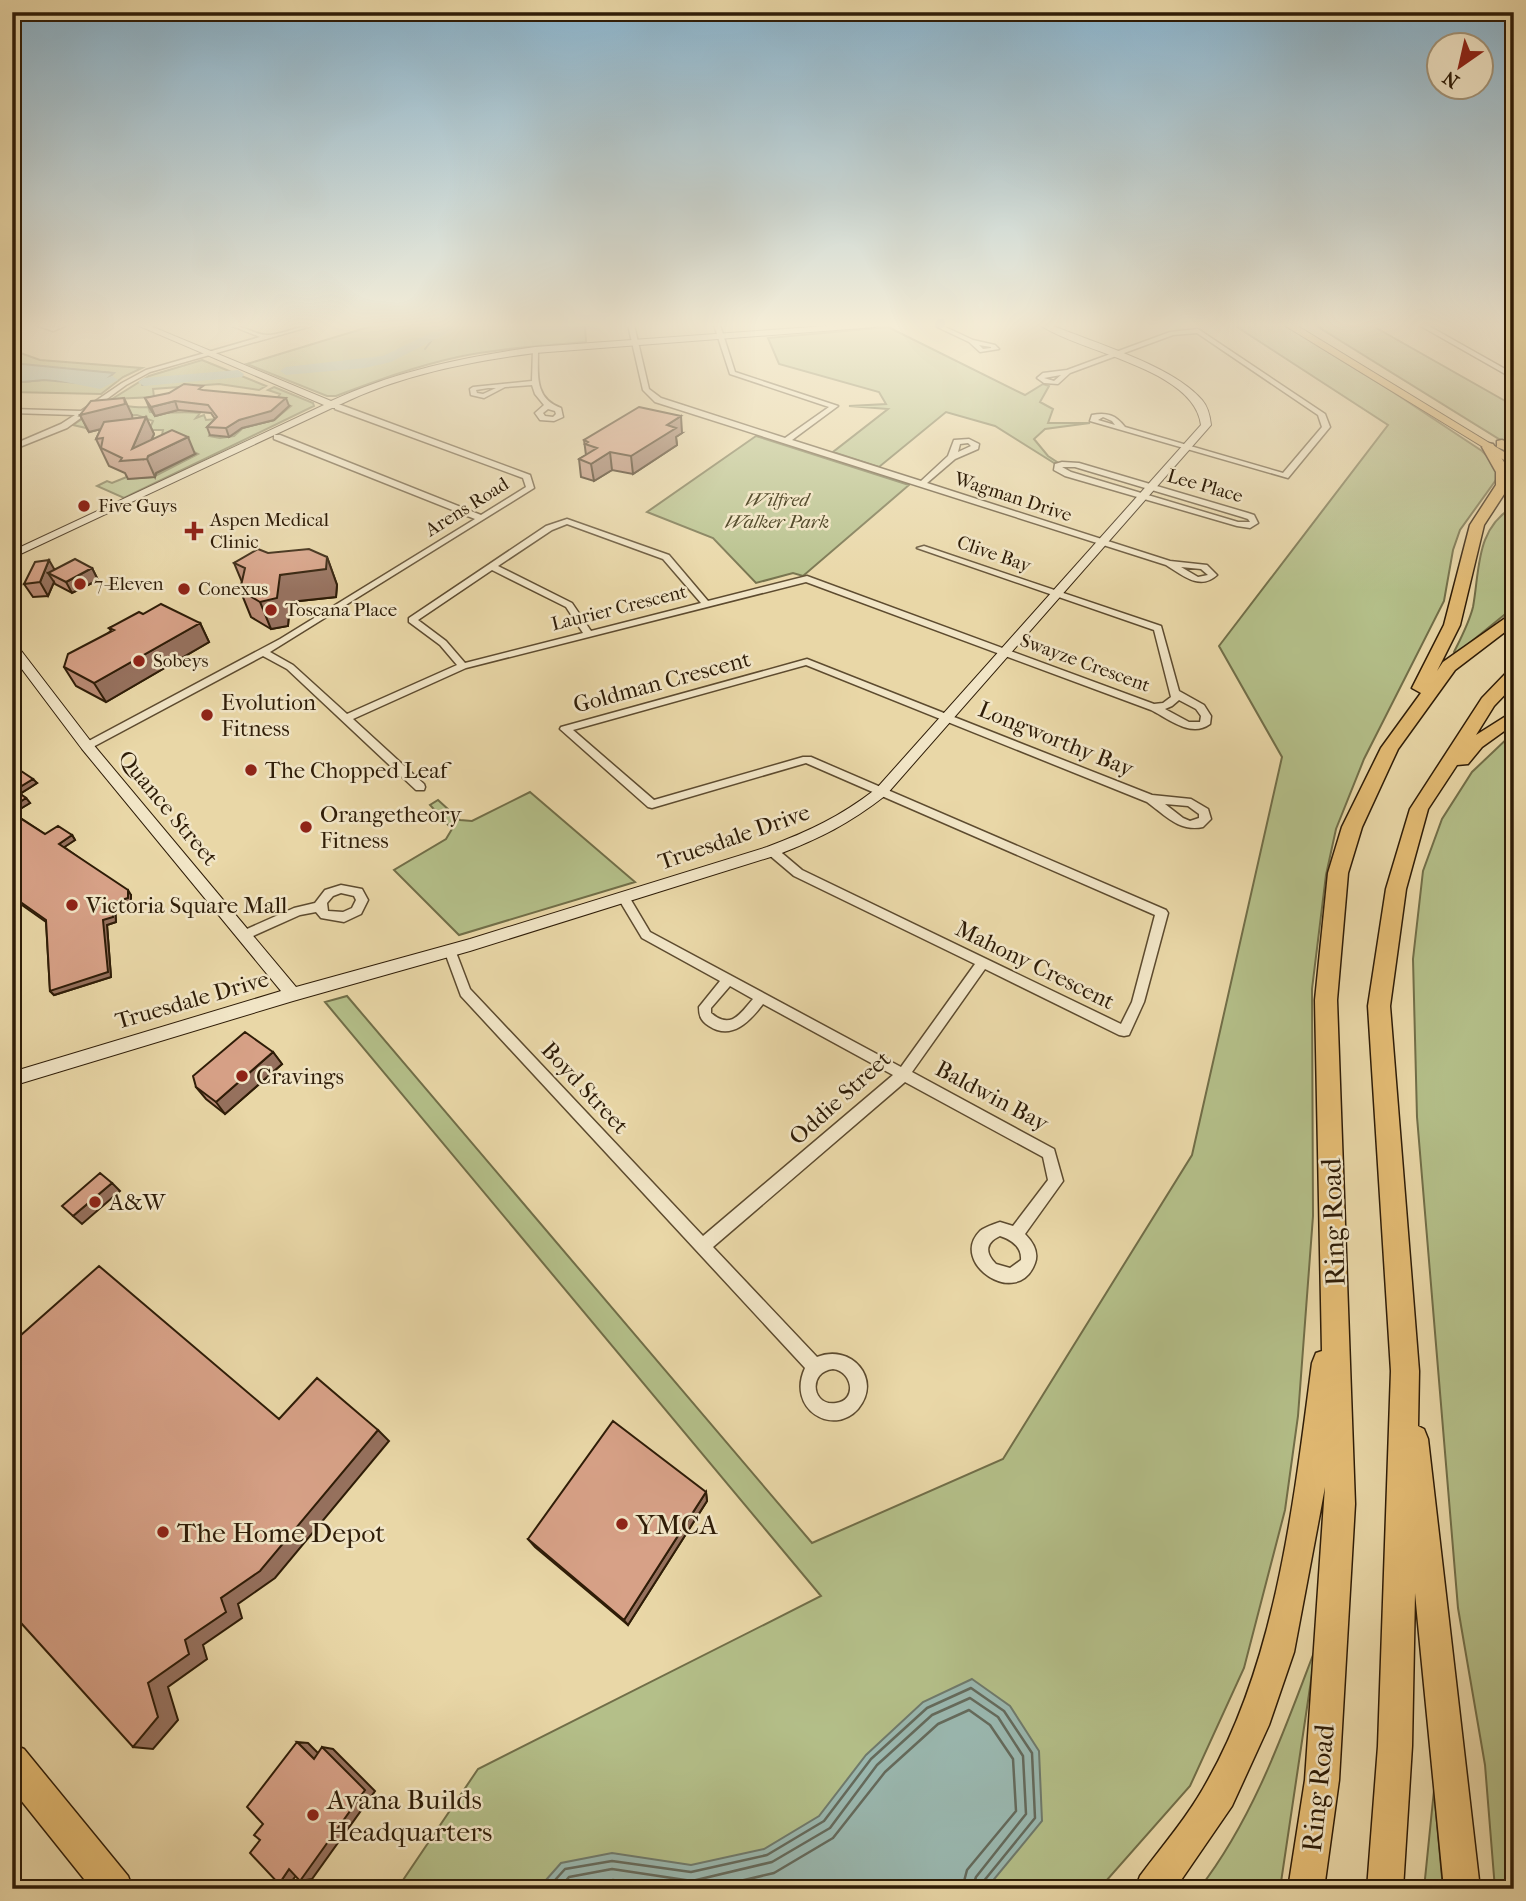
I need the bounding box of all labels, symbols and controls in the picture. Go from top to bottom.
north arrow [1424,32,1494,102]
text: N [1438,66,1463,92]
street label: Lee Place [1165,465,1245,507]
street label: Wagman Drive [950,467,1075,526]
street label: Arens Road [420,472,513,542]
park label: Wilfred Walker Park [725,489,829,533]
place label: Five Guys [98,495,177,517]
marker: Five Guys [76,498,92,514]
place label: Aspen Medical Clinic [209,509,329,553]
marker: Aspen Medical Clinic [184,521,204,541]
street label: Clive Bay [954,531,1035,577]
place label: 7-Eleven [94,573,164,595]
marker: 7-Eleven [72,576,88,592]
place label: Conexus [198,578,268,600]
marker: Conexus [176,581,192,597]
street label: Laurier Crescent [549,581,689,635]
place label: Toscana Place [285,599,397,621]
marker: Toscana Place [263,602,279,618]
street label: Swayze Crescent [1017,629,1153,697]
street label: Goldman Crescent [570,645,754,719]
place label: Sobeys [153,650,209,672]
marker: Sobeys [131,653,147,669]
place label: Evolution Fitness [221,689,317,742]
street label: Longworthy Bay [975,696,1138,783]
marker: Evolution Fitness [199,707,215,723]
street label: Quance Street [112,745,224,871]
place label: The Chopped Leaf [265,757,452,784]
marker: The Chopped Leaf [243,762,259,778]
street label: Truesdale Drive [655,798,813,876]
place label: Orangetheory Fitness [320,801,462,854]
marker: Orangetheory Fitness [298,819,314,835]
place label: Victoria Square Mall [85,892,288,919]
marker: Victoria Square Mall [64,897,80,913]
street label: Mahony Crescent [951,915,1119,1015]
street label: Truesdale Drive [112,965,272,1035]
street label: Boyd Street [536,1037,634,1139]
street label: Oddie Street [784,1046,896,1150]
street label: Baldwin Bay [931,1055,1054,1137]
place label: Cravings [256,1063,344,1090]
marker: Cravings [234,1068,250,1084]
street label: Ring Road [1314,1157,1352,1287]
place label: A&W [108,1189,167,1216]
marker: A&W [87,1194,103,1210]
place label: YMCA [635,1508,718,1541]
place label: The Home Depot [177,1516,385,1549]
marker: YMCA [614,1516,630,1532]
marker: The Home Depot [155,1524,171,1540]
street label: Ring Road [1295,1722,1341,1853]
place label: Avana Builds Headquarters [326,1783,492,1848]
marker: Avana Builds Headquarters [305,1807,321,1823]

